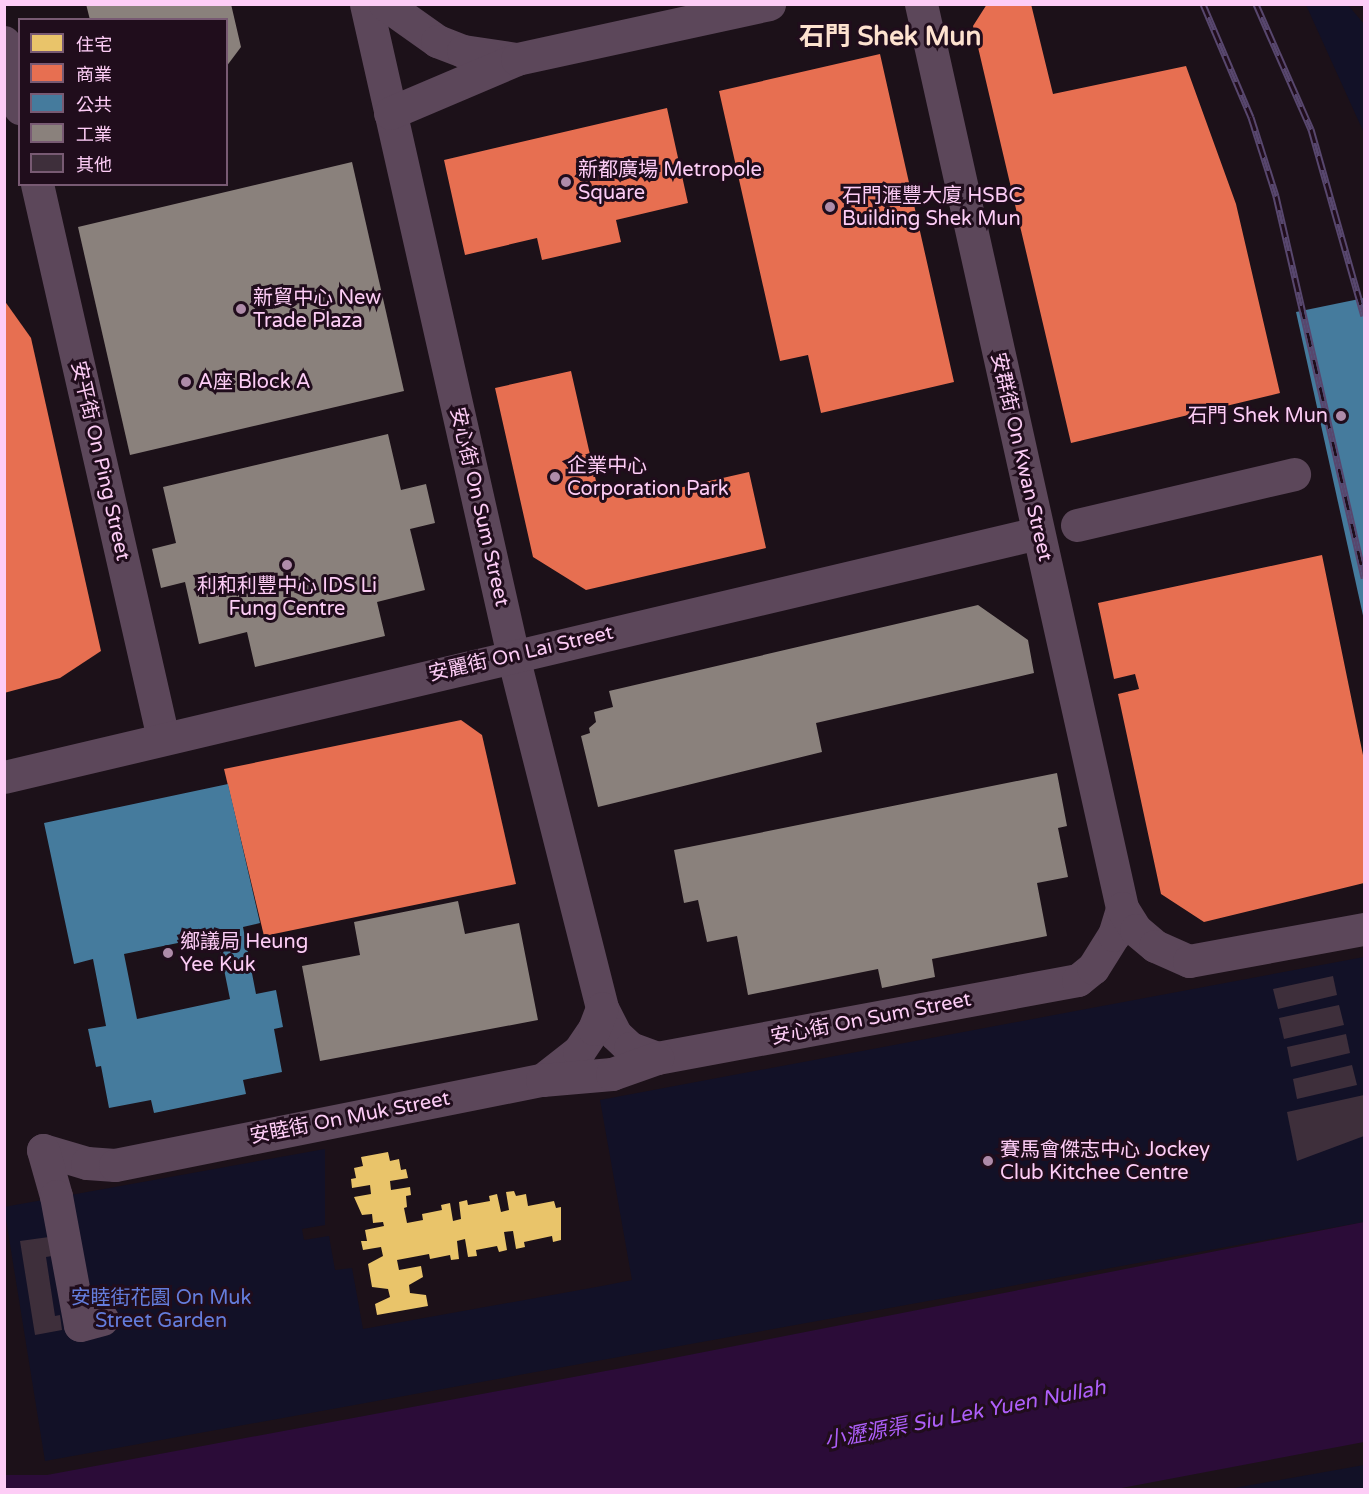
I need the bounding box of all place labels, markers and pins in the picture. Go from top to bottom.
place label: 新都廣場 Metropole Square [578,158,762,205]
marker: 新都廣場 Metropole Square [559,175,573,189]
place label: 石門滙豐大廈 HSBC Building Shek Mun [842,184,1022,231]
marker: 石門滙豐大廈 HSBC Building Shek Mun [823,200,837,214]
place label: 新貿中心 New Trade Plaza [253,286,381,333]
marker: 新貿中心 New Trade Plaza [234,302,248,316]
place label: A座 Block A [198,370,311,394]
marker: A座 Block A [179,375,193,389]
place label: 石門 Shek Mun [1188,404,1328,428]
marker: 石門 Shek Mun [1332,407,1350,425]
place label: 企業中心 Corporation Park [567,454,729,501]
marker: 企業中心 Corporation Park [548,470,562,484]
marker: 利和利豐中心 IDS Li Fung Centre [280,558,294,572]
place label: 利和利豐中心 IDS Li Fung Centre [197,574,377,621]
place label: 鄉議局 Heung Yee Kuk [180,930,308,977]
marker: 鄉議局 Heung Yee Kuk [161,946,175,960]
place label: 賽馬會傑志中心 Jockey Club Kitchee Centre [1000,1138,1210,1185]
marker: 賽馬會傑志中心 Jockey Club Kitchee Centre [981,1154,995,1168]

